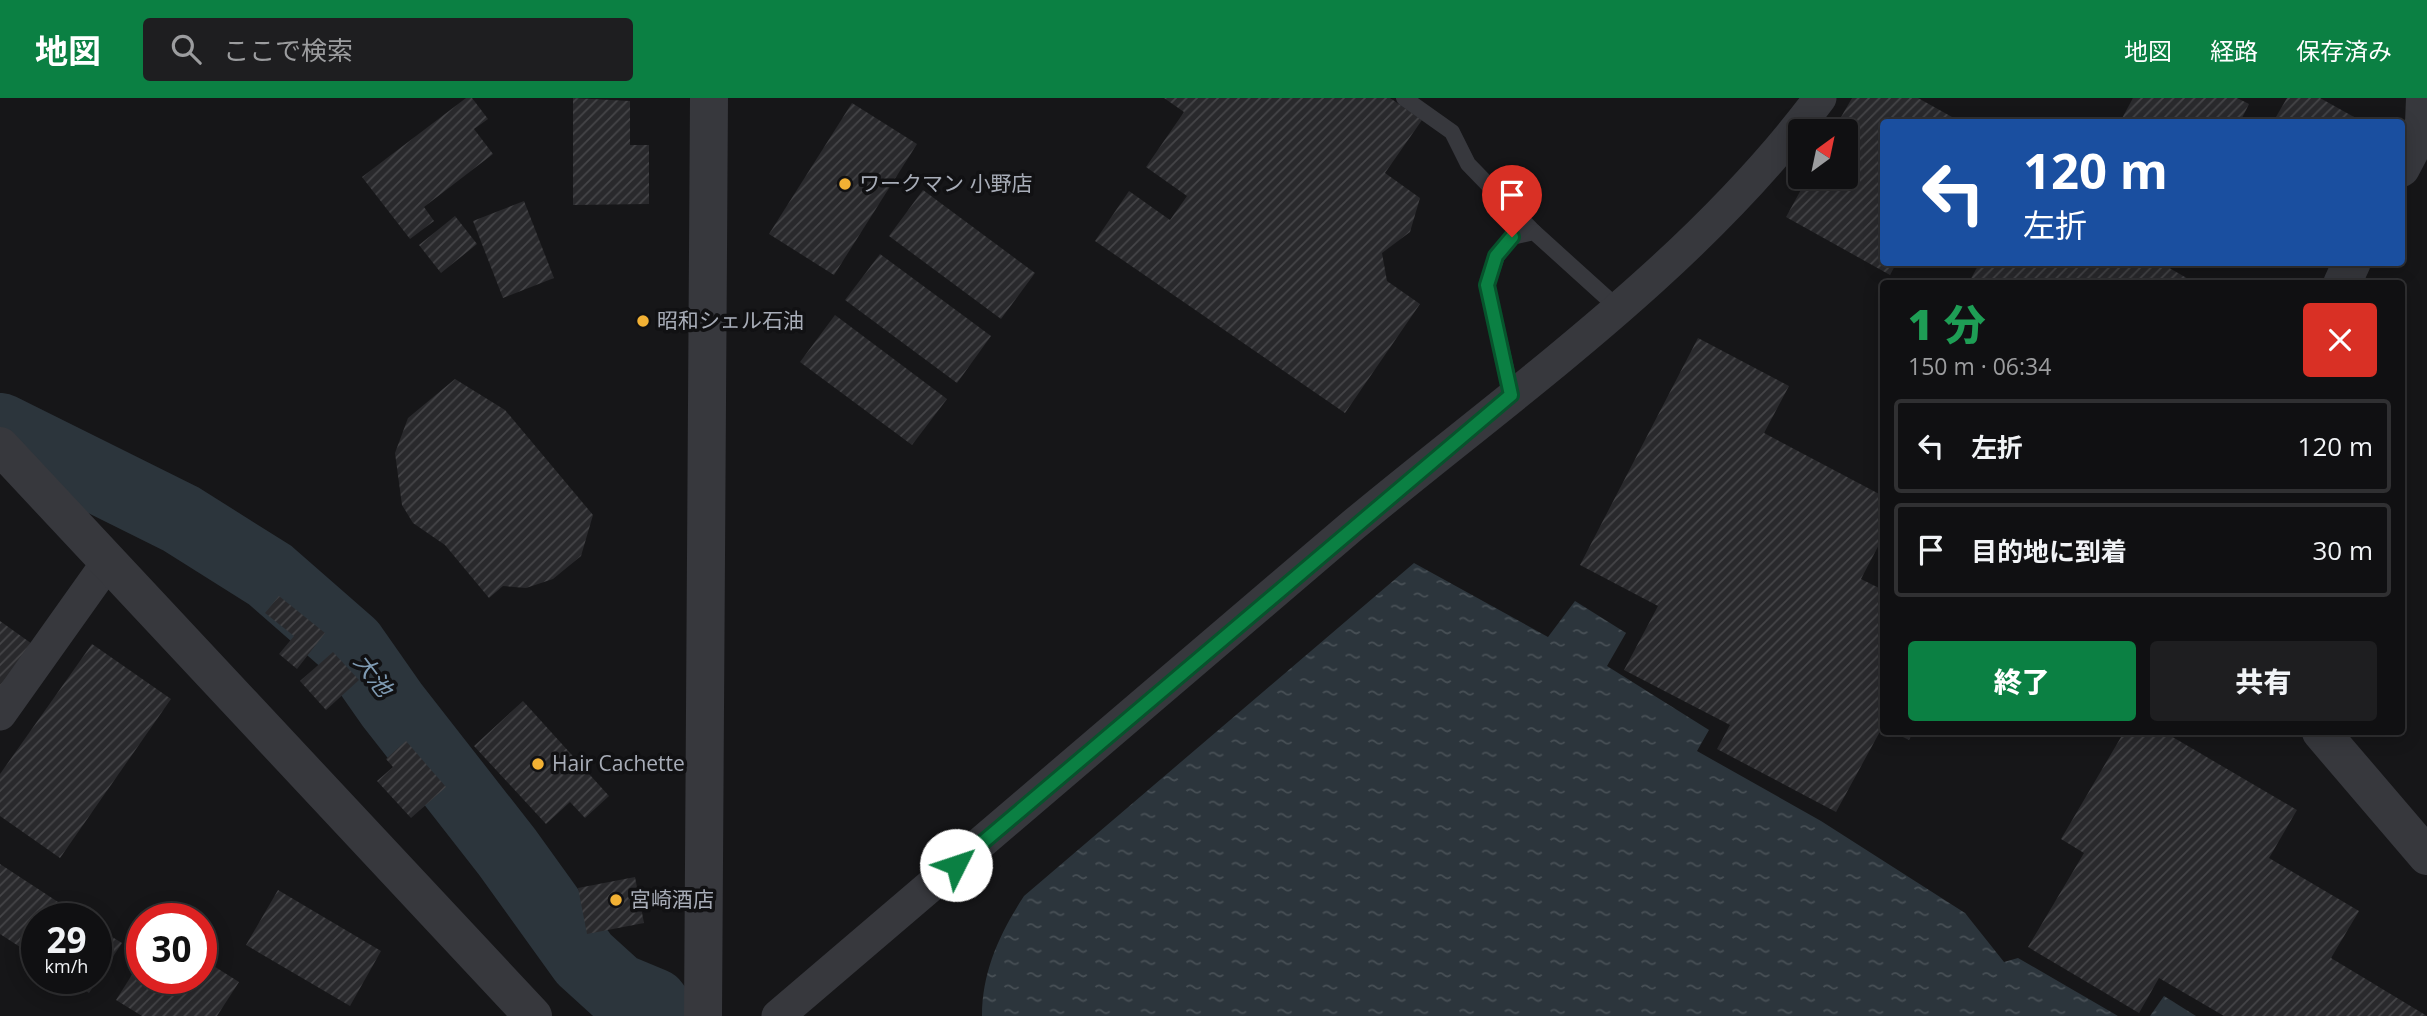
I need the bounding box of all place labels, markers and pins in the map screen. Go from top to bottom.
pin [1482,165,1542,237]
place label: ワークマン 小野店 [859,169,1032,197]
marker: ワークマン 小野店 [837,176,853,192]
place label: 昭和シェル石油 [657,306,804,334]
marker: 昭和シェル石油 [635,313,651,329]
place label: Hair Cachette [552,749,685,777]
marker: Hair Cachette [530,756,546,772]
place label: 宮崎酒店 [630,885,714,913]
marker: 宮崎酒店 [608,892,624,908]

